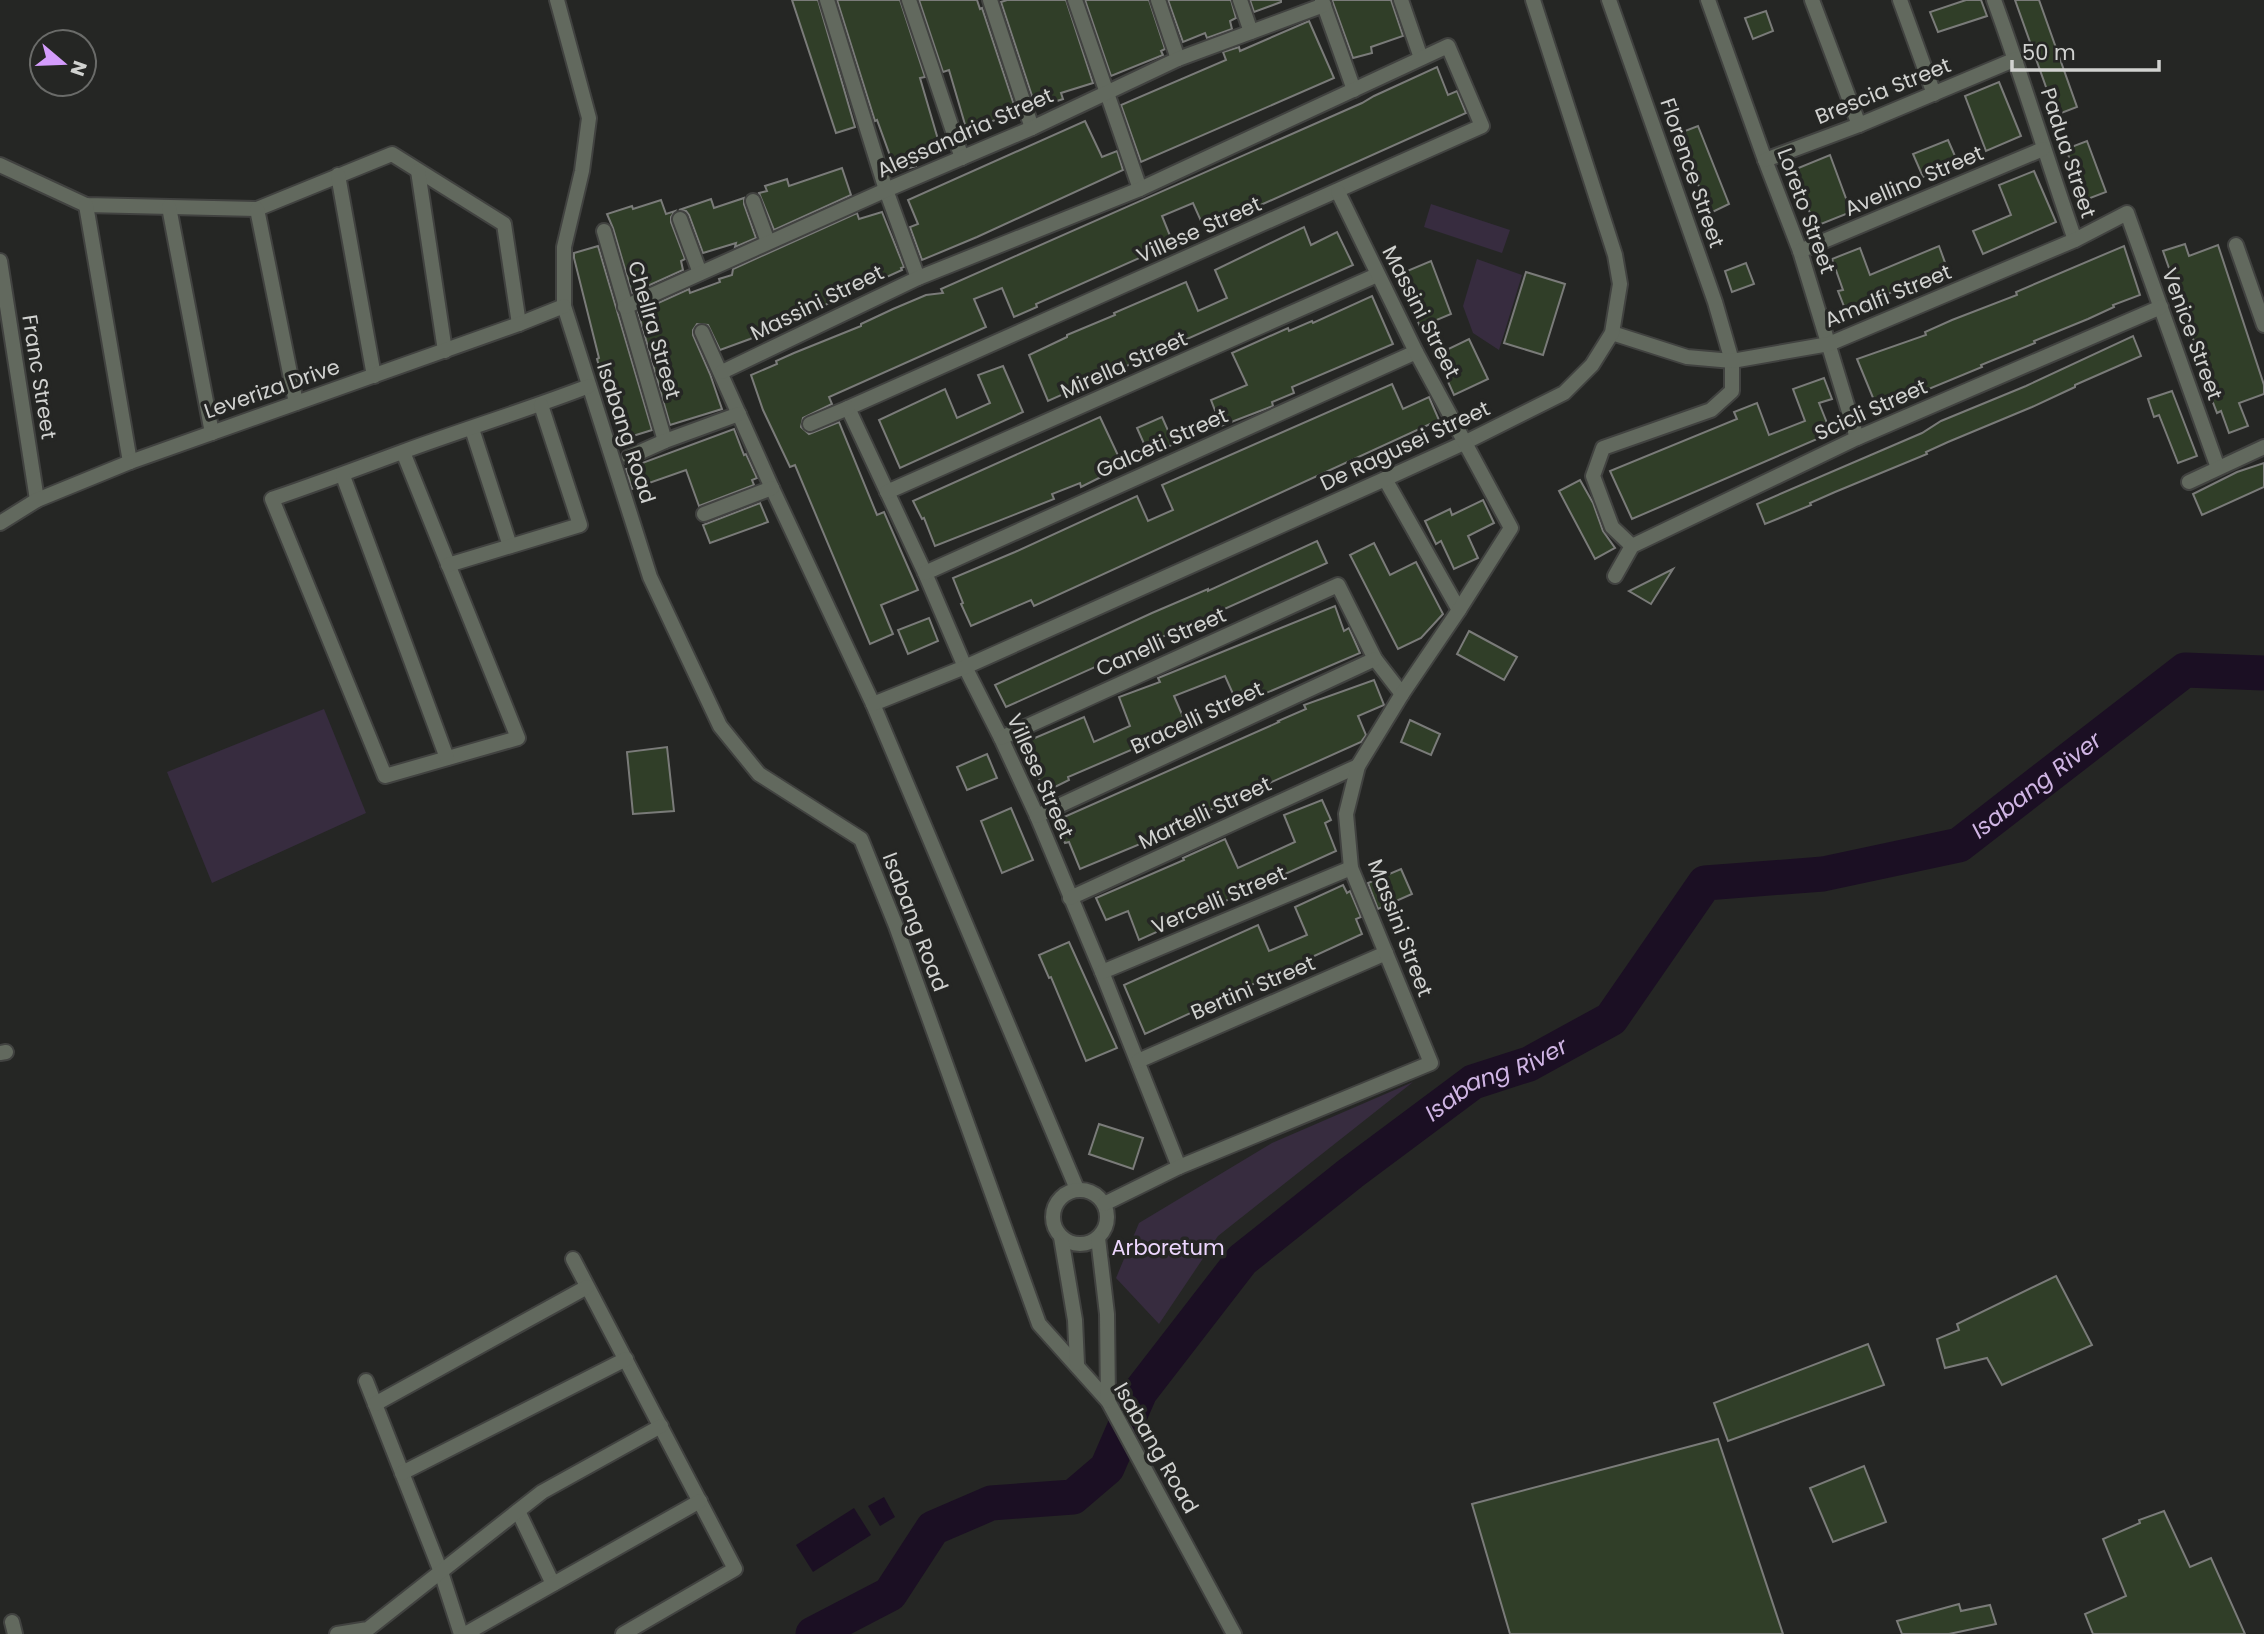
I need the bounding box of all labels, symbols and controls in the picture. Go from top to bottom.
north arrow [28,28,98,98]
scale bar [2012,28,2159,72]
text: 50 m [2022,38,2076,67]
street label: Brescia Street [1811,50,1955,131]
text: N [64,57,94,80]
street label: Alessandria Street [872,81,1058,185]
street label: Padua Street [2034,84,2103,222]
street label: Florence Street [1653,94,1732,251]
street label: Avellino Street [1840,138,1988,223]
street label: Loreto Street [1770,144,1843,278]
street label: Villese Street [1132,189,1266,270]
street label: Massini Street [1376,241,1467,383]
street label: Amalfi Street [1820,257,1956,334]
street label: Chellra Street [621,258,688,402]
street label: Massini Street [745,258,888,347]
street label: Venice Street [2155,264,2230,404]
street label: Franc Street [15,312,64,441]
street label: Mirella Street [1056,324,1192,405]
street label: Leveriza Drive [200,352,344,425]
street label: Isabang Road [590,359,663,507]
street label: Scicli Street [1810,372,1932,447]
street label: De Ragusei Street [1315,393,1494,498]
street label: Galceti Street [1091,401,1232,485]
street label: Canelli Street [1091,600,1230,683]
street label: Bracelli Street [1126,674,1268,761]
street label: Villese Street [1000,709,1081,843]
water label: Isabang River [1965,723,2109,846]
street label: Martelli Street [1134,769,1276,856]
street label: Isabang Road [876,848,955,995]
street label: Massini Street [1361,855,1440,1001]
street label: Vercelli Street [1147,858,1290,941]
street label: Bertini Street [1186,948,1319,1027]
water label: Isabang River [1418,1029,1574,1129]
park label: Arboretum [1111,1233,1225,1262]
street label: Isabang Road [1107,1377,1206,1518]

